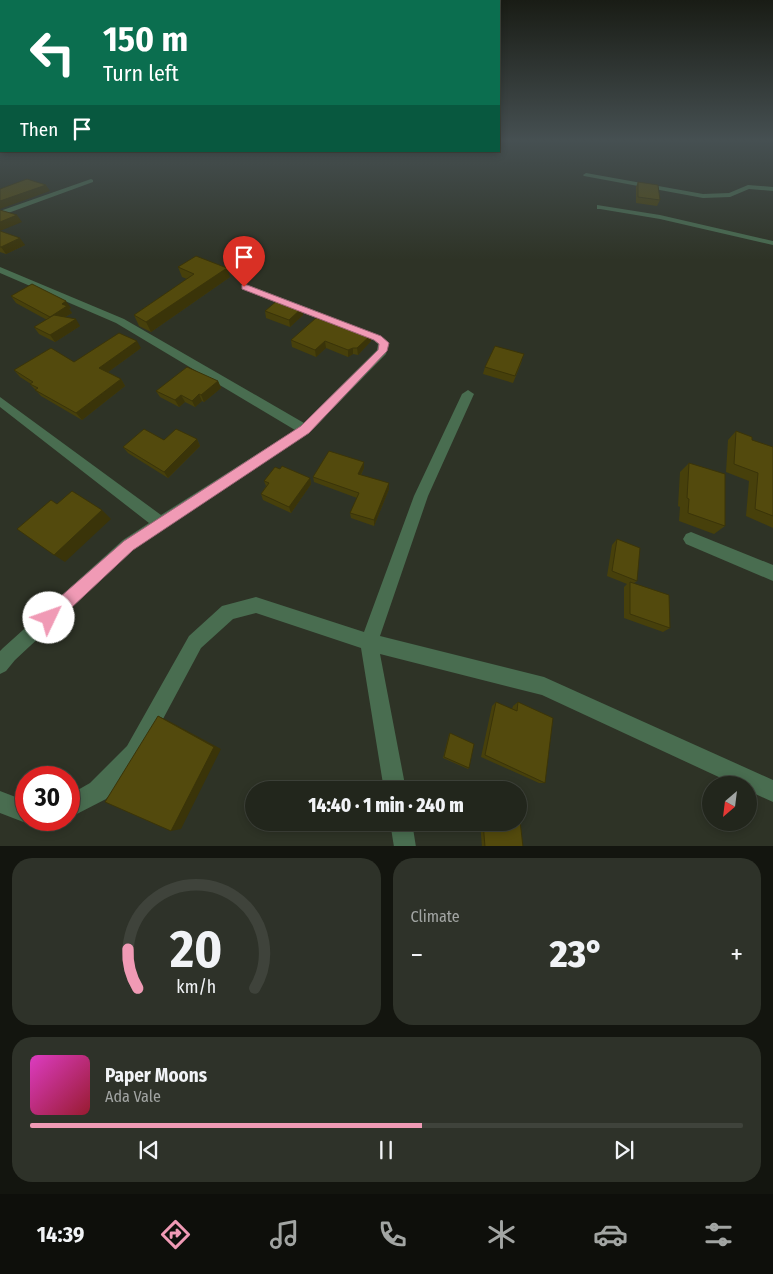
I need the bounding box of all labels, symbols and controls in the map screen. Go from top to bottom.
text: 150 m [103,18,188,60]
icon: left [20,20,85,85]
text: Turn left [103,60,179,87]
icon: arrive [68,115,96,143]
text: Then [20,118,58,141]
pin [223,236,265,287]
icon: arrive [230,243,258,271]
position arrow [22,591,74,643]
speed limit sign: 30 [15,766,80,831]
north arrow [702,776,758,831]
map controls [702,776,757,831]
text: 14:40 · 1 min · 240 m [308,794,464,817]
text: Climate [411,907,460,926]
text: 20 [169,918,222,981]
text: 23° [550,931,604,977]
text: − [411,938,423,971]
text: + [730,938,743,971]
text: km/h [176,976,216,998]
text: Paper Moons [105,1064,207,1087]
text: Ada Vale [105,1087,161,1106]
icon: previous [135,1136,163,1164]
icon: pause [372,1136,400,1164]
icon: next [610,1136,638,1164]
icon: directions [158,1217,193,1252]
icon: music [267,1217,302,1252]
icon: phone [375,1217,410,1252]
icon: climate [484,1217,519,1252]
icon: car [593,1217,628,1252]
icon: filters [701,1217,736,1252]
text: 14:39 [37,1221,84,1248]

